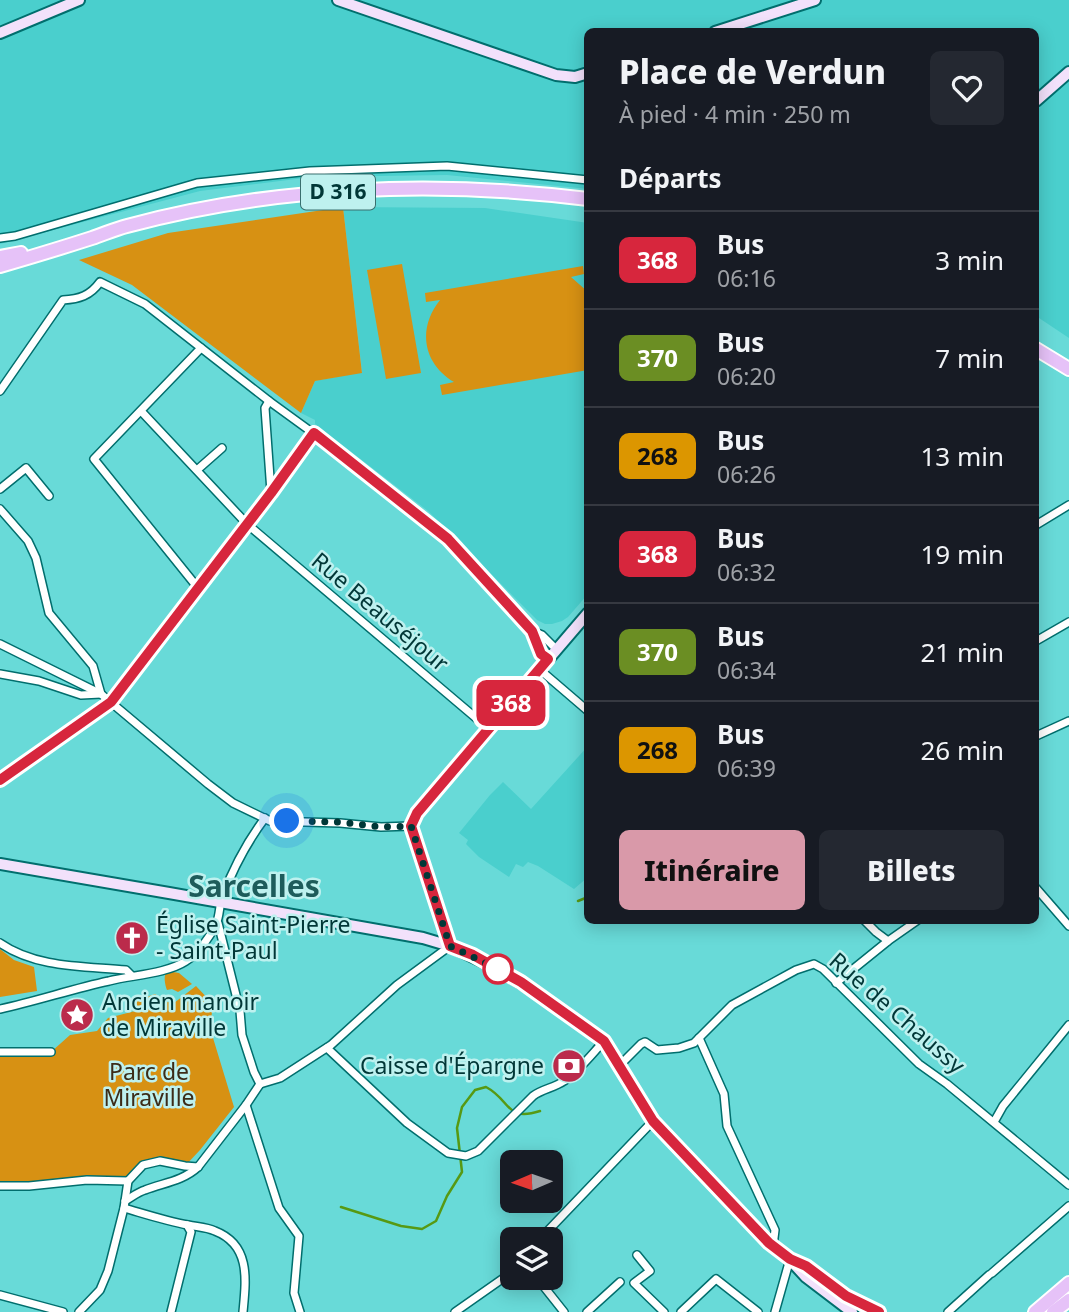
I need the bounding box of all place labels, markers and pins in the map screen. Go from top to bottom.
place label: Église Saint-Pierre - Saint-Paul [156,908,351,966]
church icon: Église Saint-Pierre - Saint-Paul [113,919,151,957]
unlabelled marker [483,954,513,984]
place label: Ancien manoir de Miraville [102,985,260,1043]
place icon: Ancien manoir de Miraville [58,996,96,1034]
bank icon: Caisse d'Épargne [550,1047,588,1085]
place label: Caisse d'Épargne [360,1049,544,1081]

